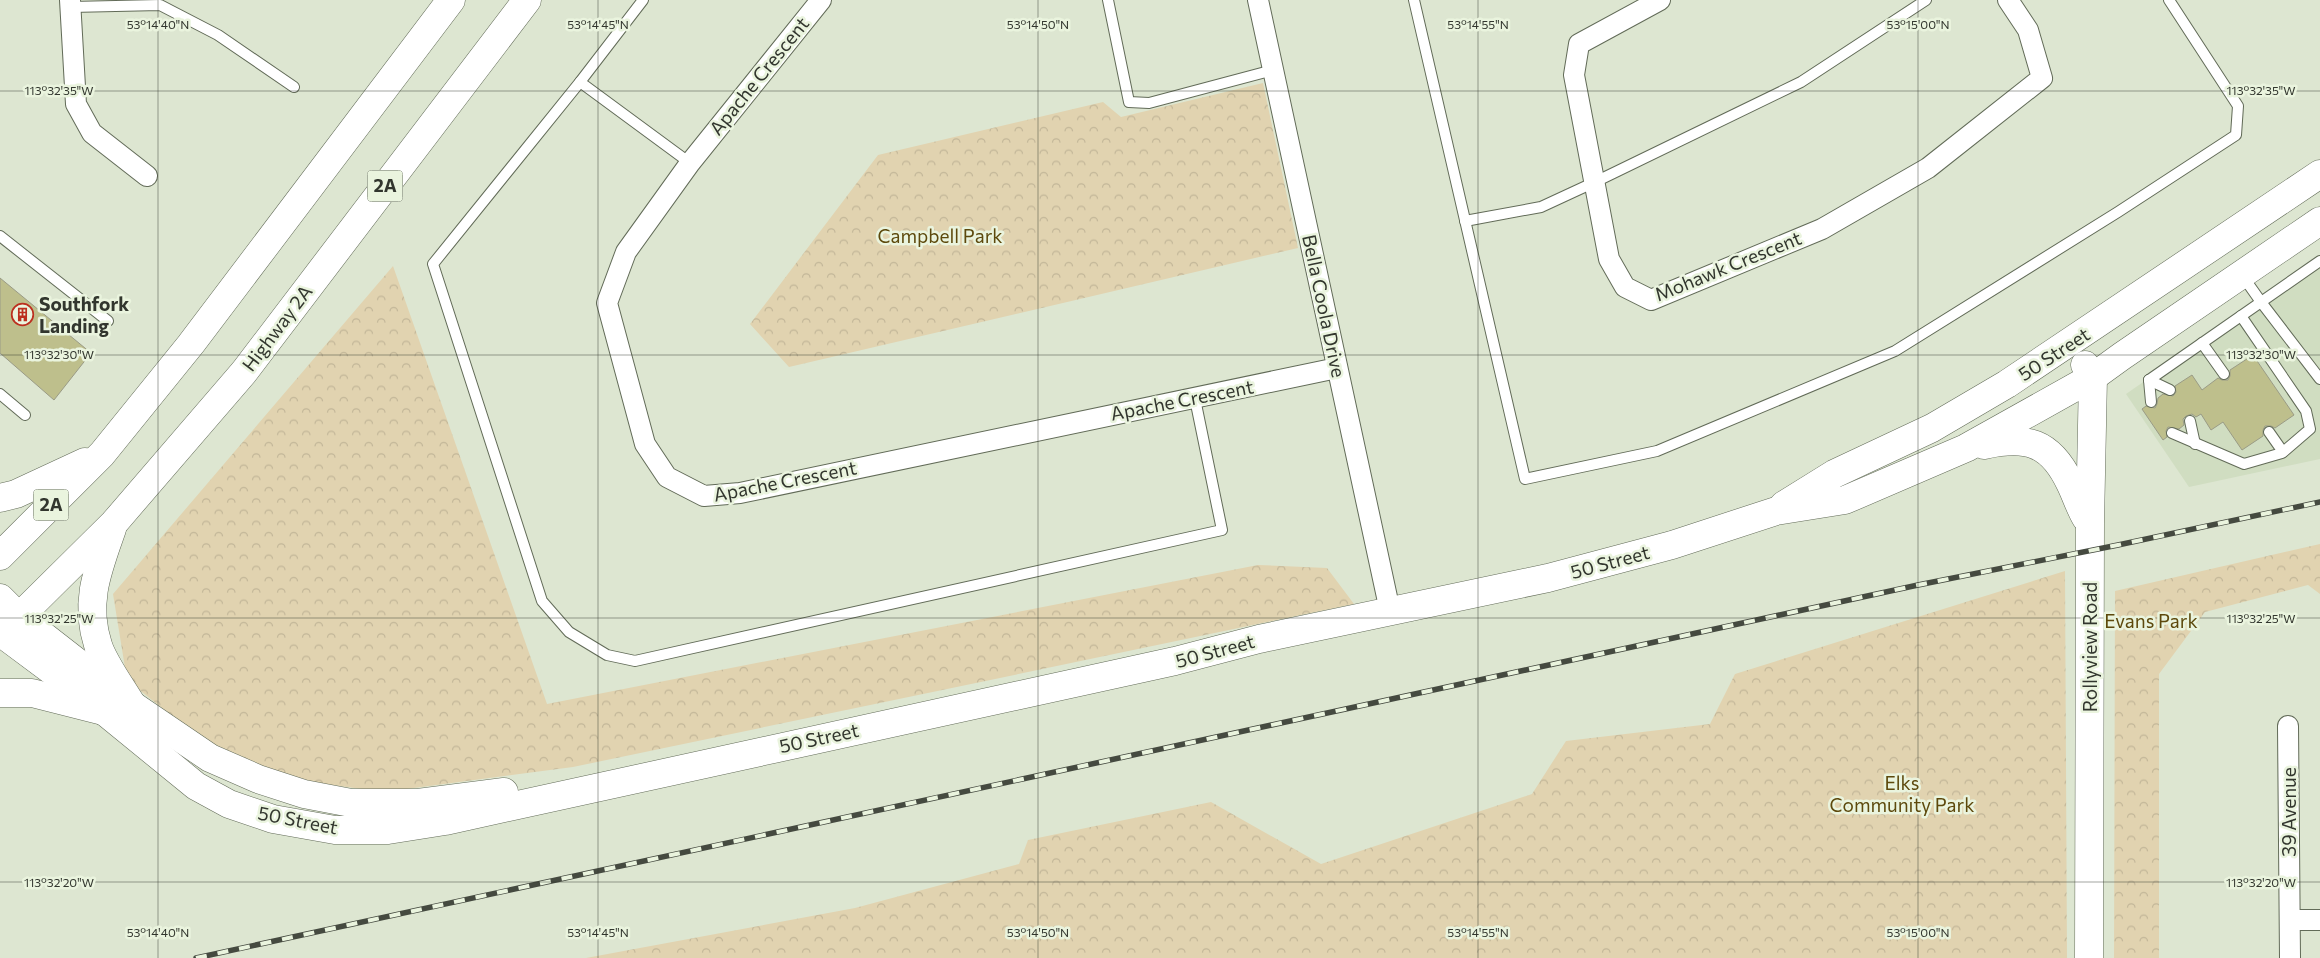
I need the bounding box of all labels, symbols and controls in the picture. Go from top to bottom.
street label: Apache Crescent [704,12,813,139]
text: 53°14'40"N [127,17,189,31]
text: 53°14'45"N [567,17,629,31]
text: 53°14'50"N [1007,17,1069,31]
text: 53°14'55"N [1447,17,1509,31]
text: 53°15'00"N [1887,17,1949,31]
text: 113°32'35"W [24,83,94,97]
text: 113°32'35"W [2226,83,2296,97]
road number: 2A [368,170,402,202]
park label: Campbell Park [877,224,1003,247]
street label: Mohawk Crescent [1651,226,1805,305]
street label: Bella Coola Drive [1298,232,1351,379]
street label: Highway 2A [237,280,316,375]
place label: Southfork Landing [39,292,129,337]
building icon: Southfork Landing [11,303,35,327]
street label: 50 Street [2014,322,2094,385]
text: 113°32'30"W [24,347,94,361]
text: 113°32'30"W [2226,347,2296,361]
street label: Apache Crescent [1108,374,1256,425]
street label: Apache Crescent [711,455,859,506]
road number: 2A [34,490,68,520]
street label: 50 Street [1568,540,1652,583]
street label: Rollyview Road [2078,582,2101,712]
park label: Evans Park [2104,609,2198,632]
text: 113°32'25"W [25,611,93,625]
text: 113°32'25"W [2227,611,2295,625]
street label: 50 Street [1173,629,1257,672]
street label: 50 Street [777,718,861,757]
street label: 39 Avenue [2277,767,2300,857]
park label: Elks Community Park [1830,771,1974,816]
street label: 50 Street [256,801,340,839]
text: 113°32'20"W [24,875,94,889]
text: 113°32'20"W [2226,875,2296,889]
text: 53°14'40"N [127,925,189,939]
text: 53°14'45"N [567,925,629,939]
text: 53°14'50"N [1007,925,1069,939]
text: 53°14'55"N [1447,925,1509,939]
text: 53°15'00"N [1887,925,1949,939]

